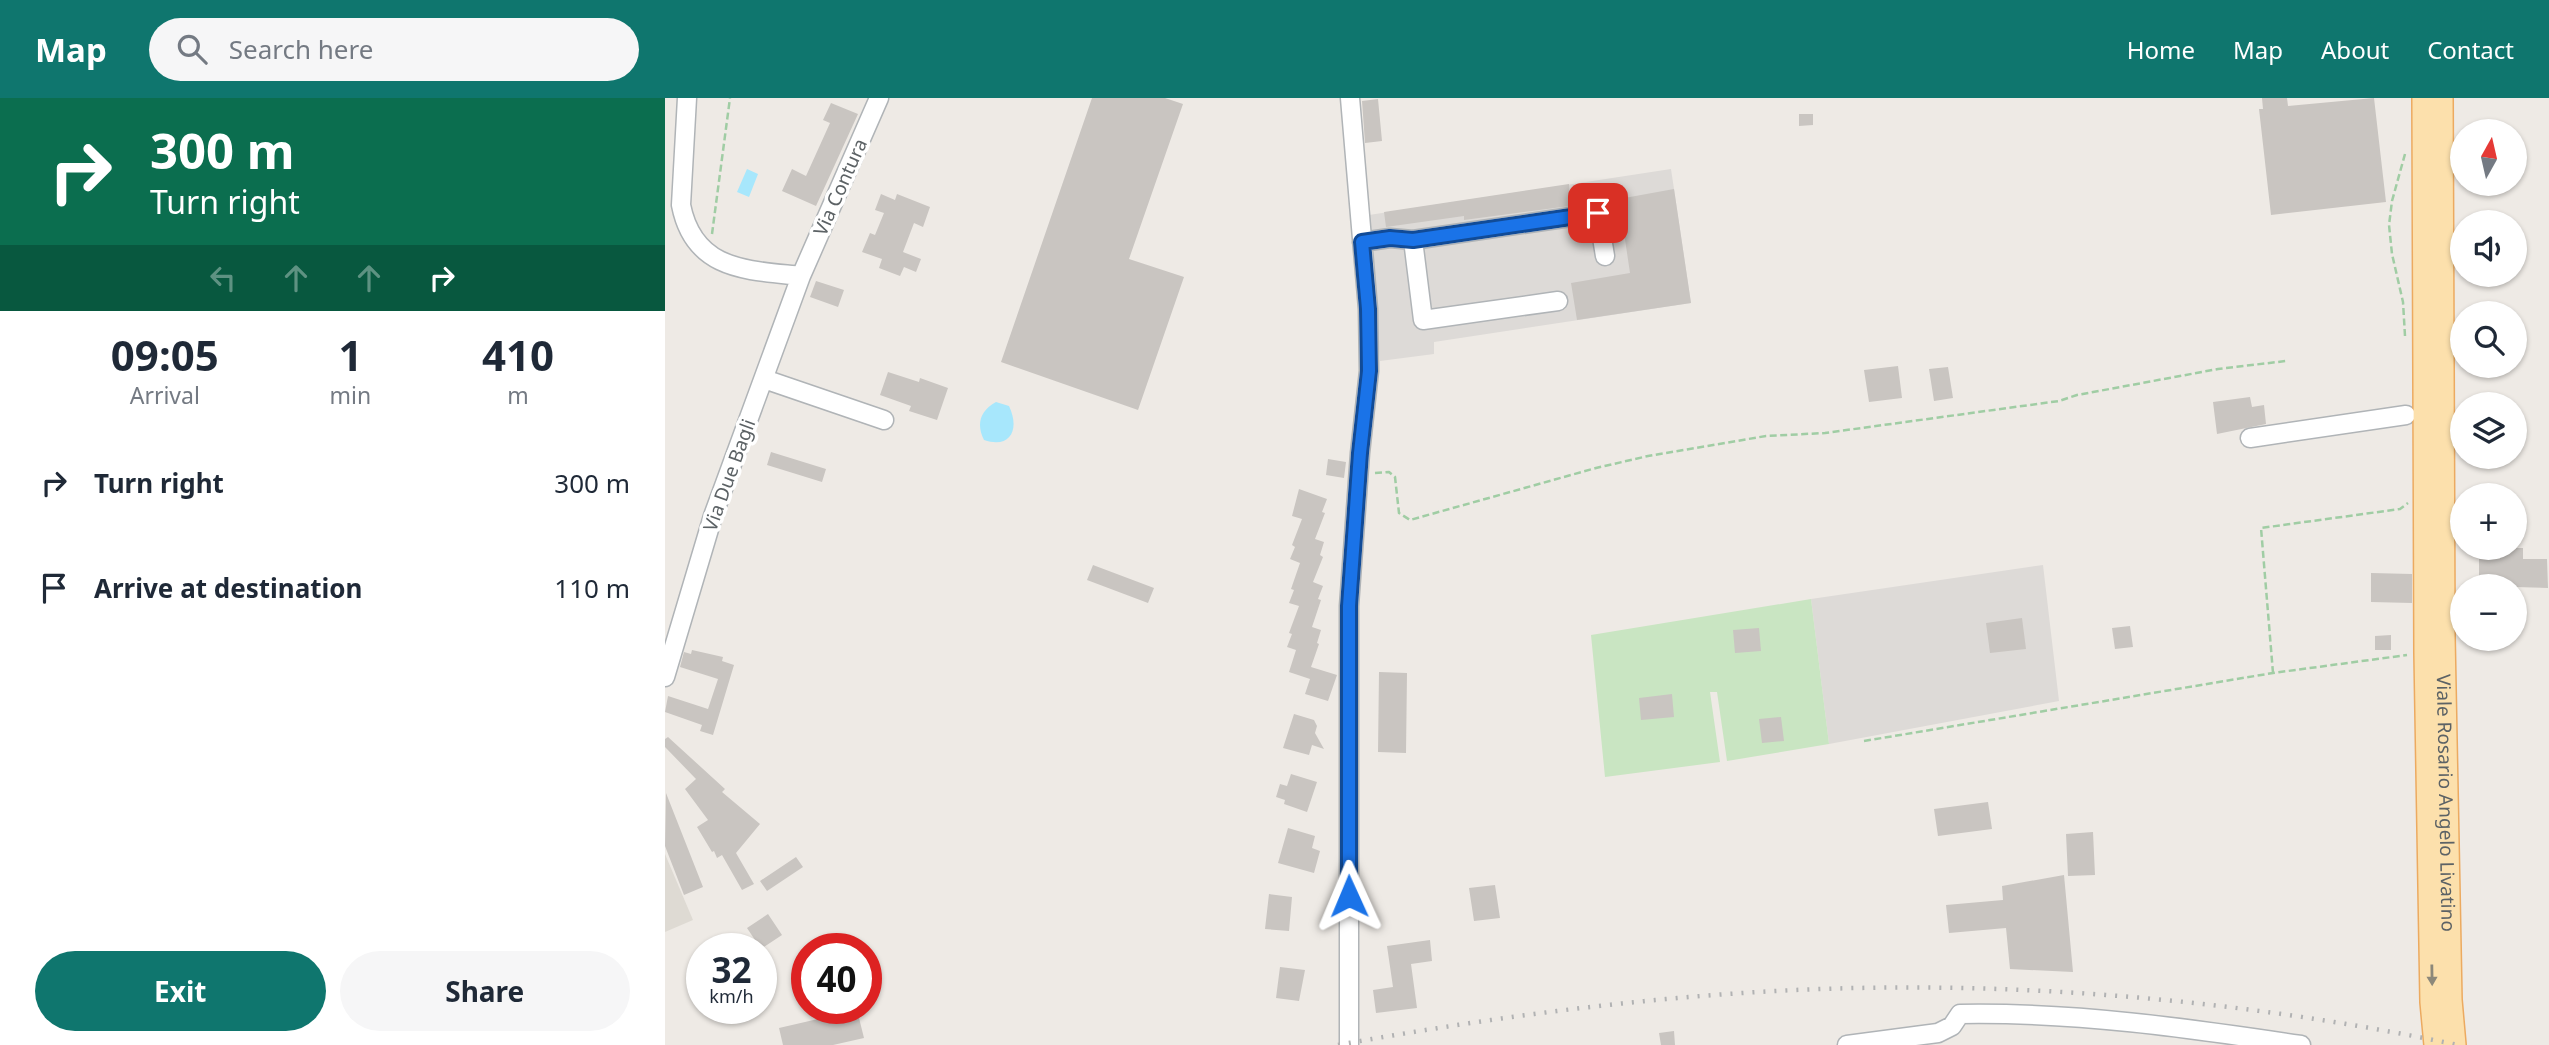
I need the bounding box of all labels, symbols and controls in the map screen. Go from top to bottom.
search box [149,18,639,81]
text: Map [35,27,107,72]
icon: search [173,30,211,68]
text: Search here [229,31,373,67]
text: Home [2127,33,2195,66]
text: Map [2233,33,2283,66]
text: About [2321,33,2389,66]
text: Contact [2427,33,2514,66]
text: 300 m [150,117,295,183]
north arrow [2450,119,2527,196]
map controls [2450,119,2527,651]
icon: right [35,126,126,217]
street label: Via Contura [807,134,873,240]
text: Turn right [150,180,300,223]
pin [1568,183,1628,243]
icon: arrive [1579,194,1617,232]
button: sound [2450,210,2527,287]
icon: left [204,259,242,297]
icon: ahead [277,259,315,297]
icon: ahead [350,259,388,297]
icon: right [423,259,461,297]
button: search [2450,301,2527,378]
text: 09:05 [111,326,219,383]
text: 1 [338,326,362,383]
text: 410 [482,326,554,383]
text: Arrival [130,379,200,411]
text: min [330,379,371,411]
text: m [507,379,529,411]
button: layers [2450,392,2527,469]
street label: Via Due Bagli [697,415,761,535]
icon: right [35,464,73,502]
text: Turn right [94,465,224,501]
text: 300 m [554,465,630,501]
button: + [2450,483,2527,560]
icon: arrive [35,569,73,607]
text: Arrive at destination [94,570,363,606]
text: 110 m [554,570,630,606]
button: − [2450,574,2527,651]
street label: Viale Rosario Angelo Livatino [2431,674,2462,932]
position arrow [1312,859,1386,933]
speed limit sign: 40 [791,933,882,1024]
text: 32 [711,946,752,993]
button: Exit [35,951,326,1031]
button: Share [340,951,630,1031]
one-way arrow [2426,964,2437,986]
text: km/h [709,984,754,1008]

